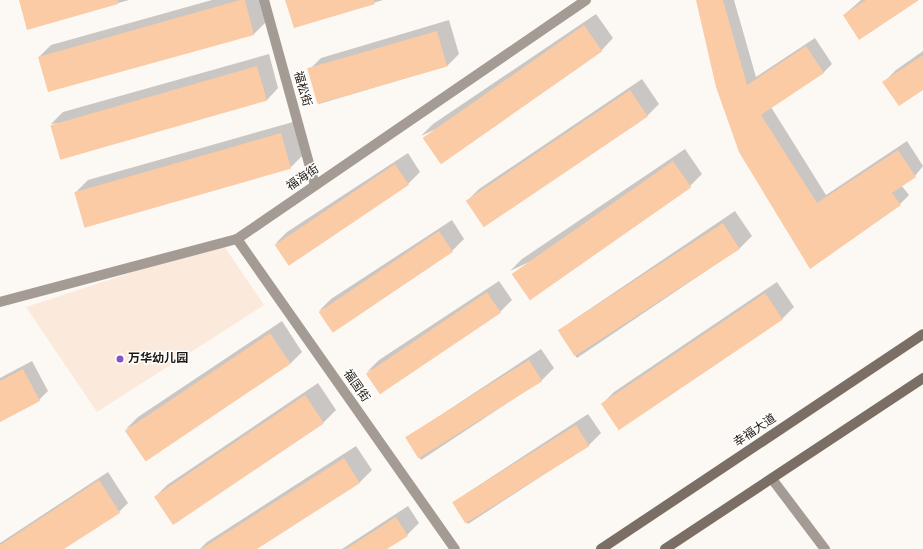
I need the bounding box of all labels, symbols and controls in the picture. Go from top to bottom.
street label: 福松街 [290,70,314,108]
street label: 福海街 [284,162,322,194]
place label: 万华幼儿园 [128,352,188,366]
marker: 万华幼儿园 [115,354,125,364]
street label: 福国街 [340,367,372,405]
street label: 幸福大道 [731,412,779,450]

